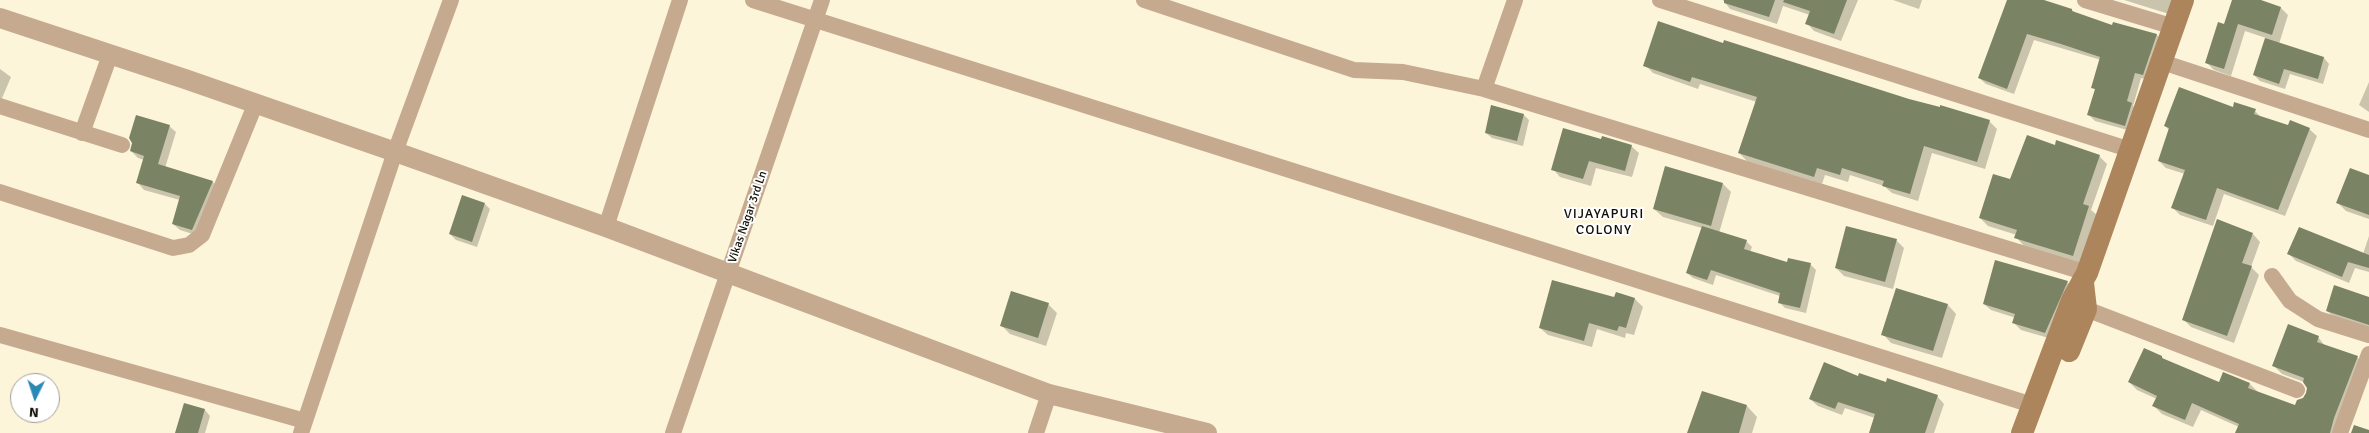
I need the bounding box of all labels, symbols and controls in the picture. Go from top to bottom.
street label: Vikas Nagar 3rd Ln [726,169,770,265]
district label: VIJAYAPURI COLONY [1562,206,1646,238]
north arrow [10,373,60,423]
text: N [29,404,39,421]

